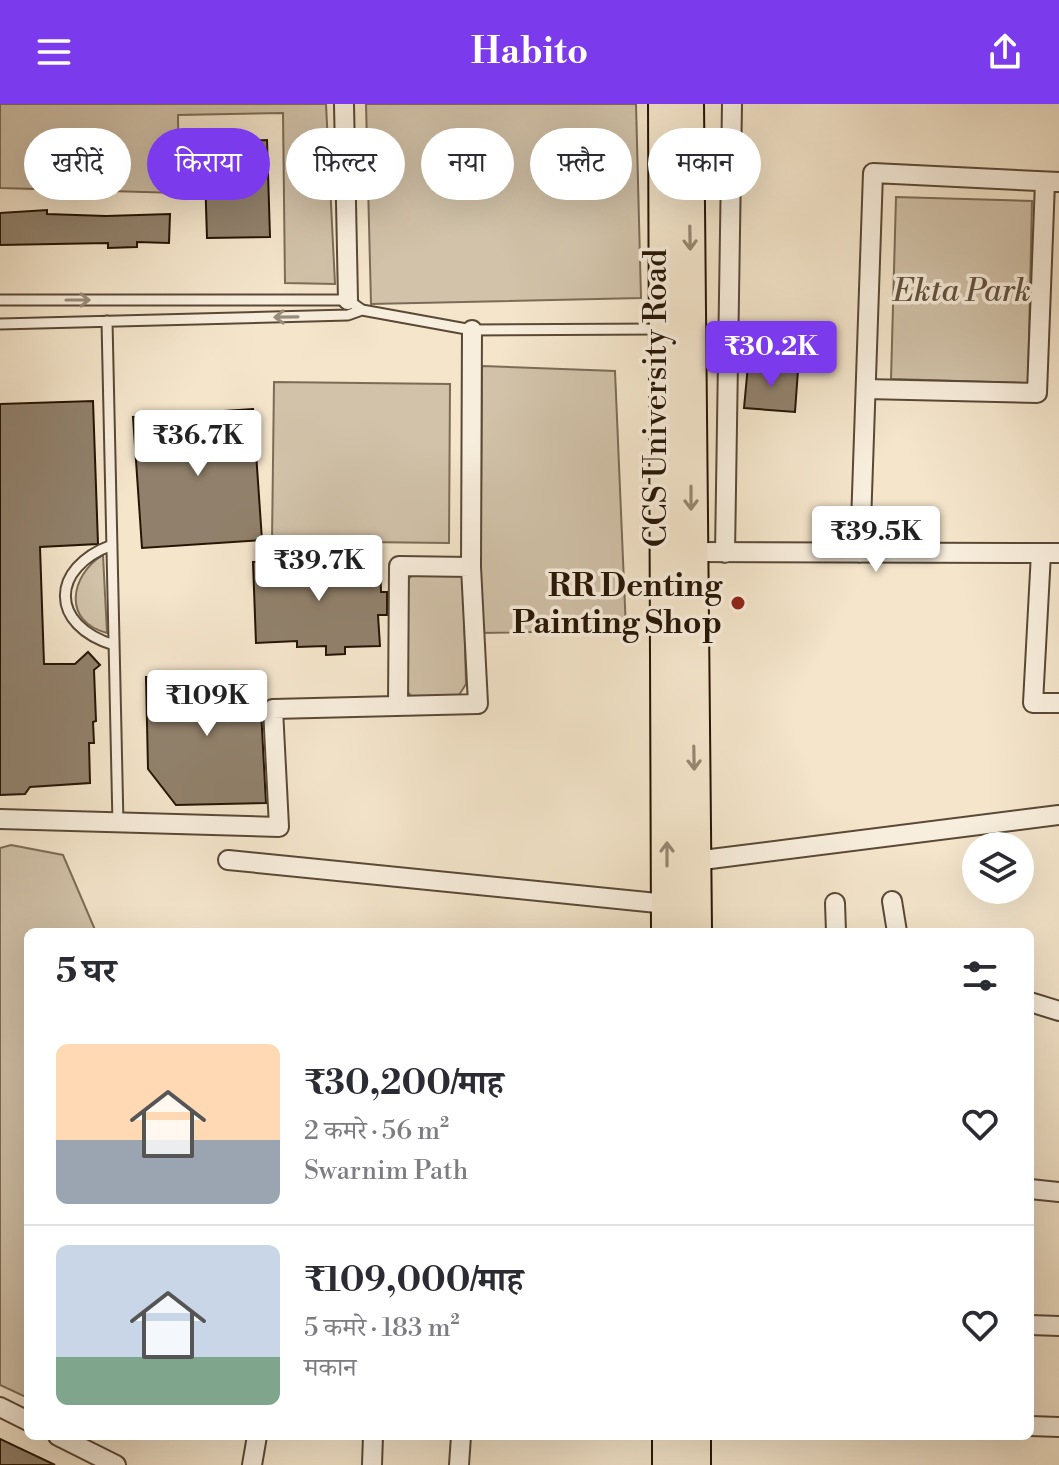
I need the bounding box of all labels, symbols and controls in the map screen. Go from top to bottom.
icon: menu [32,30,76,74]
text: Habito [471,30,588,75]
icon: share [983,30,1027,74]
chip: खरीदें [24,128,131,200]
chip: किराया [147,128,270,200]
chip: फ़िल्टर [286,128,405,200]
chip: नया [421,128,514,200]
chip: फ़्लैट [530,128,632,200]
chip: मकान [648,128,761,200]
one-way arrow [682,224,698,251]
street label: CCS University Road [636,249,676,547]
park label: Ekta Park [891,271,1031,311]
one-way arrow [64,292,91,308]
one-way arrow [273,309,300,325]
pin: ₹30.2K [706,321,836,389]
text: ₹30.2K [724,331,818,363]
pin: ₹36.7K [133,410,263,478]
text: ₹36.7K [152,420,244,452]
one-way arrow [683,484,699,511]
pin: ₹39.5K [811,506,941,574]
text: ₹39.5K [830,516,922,548]
pin: ₹39.7K [254,535,384,603]
text: ₹39.7K [273,545,365,577]
place label: RR Denting Painting Shop [512,566,723,643]
marker: RR Denting Painting Shop [729,594,747,612]
pin: ₹109K [151,670,263,738]
text: ₹109K [165,680,249,712]
one-way arrow [686,744,701,771]
map controls [962,832,1034,904]
button: layers [962,832,1034,904]
one-way arrow [659,841,675,868]
text: 5 घर [56,951,116,993]
icon: filters [958,954,1002,998]
text: ₹30,200/माह [304,1063,503,1105]
icon: home [120,1076,216,1172]
icon: heart [958,1102,1002,1146]
text: 2 कमरे · 56 m² [304,1115,449,1147]
text: Swarnim Path [304,1155,468,1187]
text: ₹109,000/माह [304,1260,523,1302]
icon: home [120,1277,216,1373]
icon: heart [958,1303,1002,1347]
text: 5 कमरे · 183 m² [304,1312,460,1344]
text: मकान [304,1352,357,1384]

